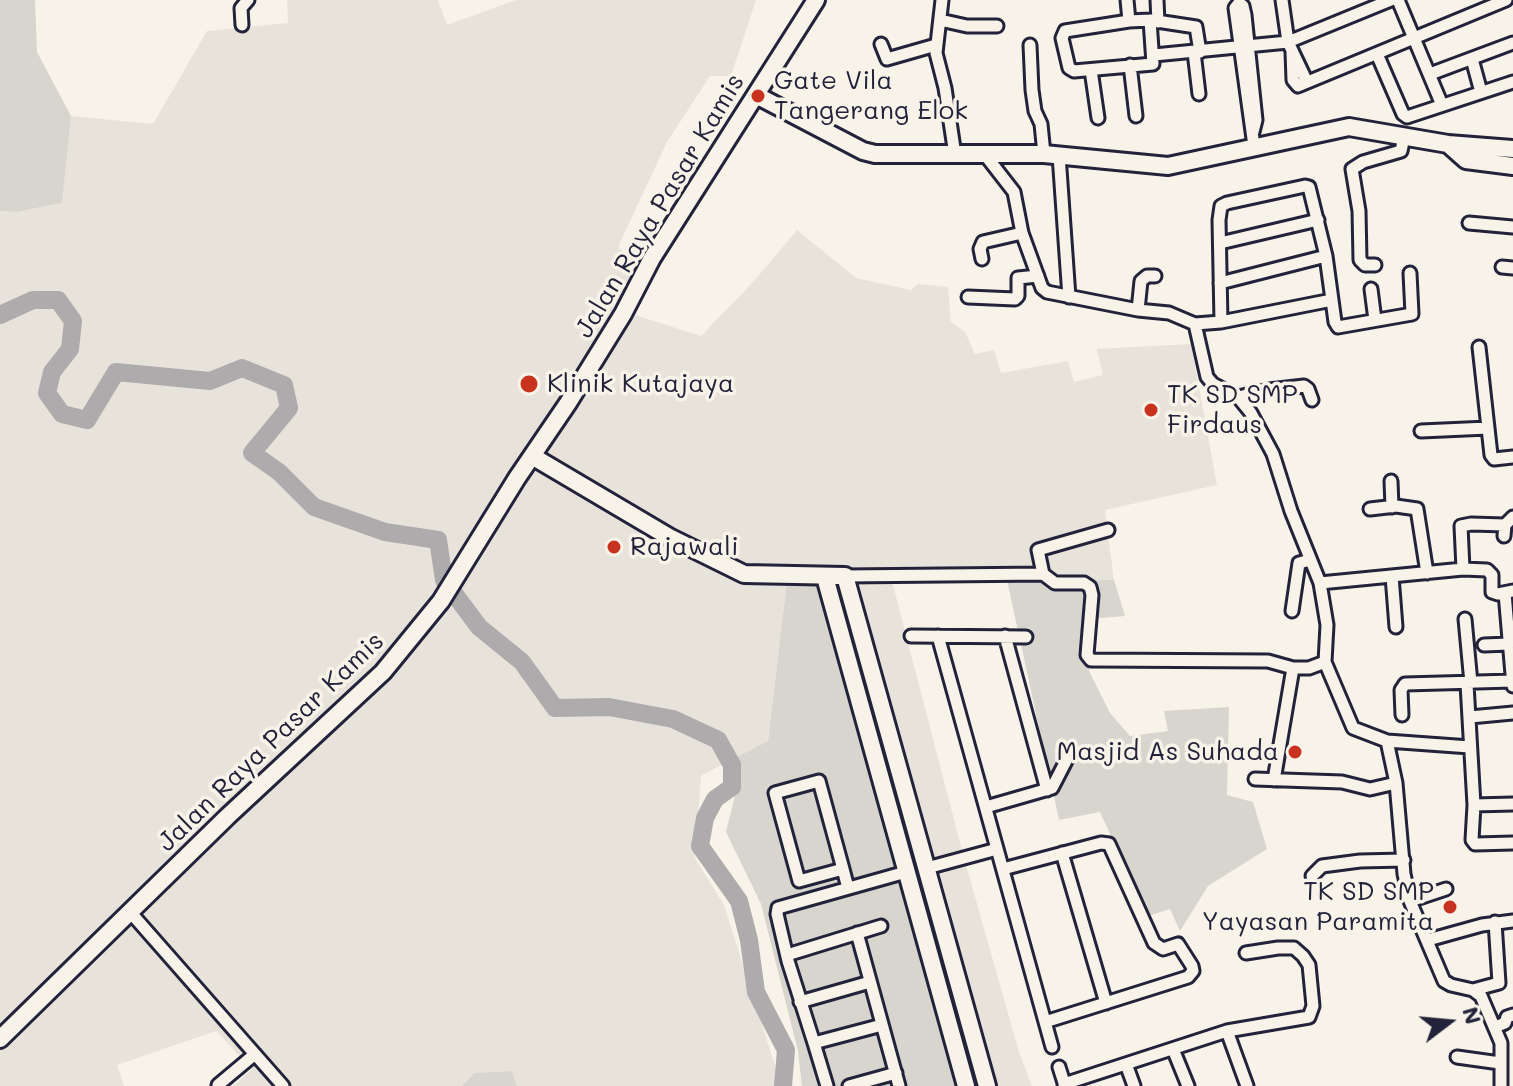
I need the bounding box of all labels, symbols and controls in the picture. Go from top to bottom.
place label: Gate Vila Tangerang Elok [774,65,968,126]
street label: Jalan Raya Pasar Kamis [569,68,751,344]
marker: Gate Vila Tangerang Elok [749,87,767,105]
place label: Klinik Kutajaya [547,368,734,400]
marker: Klinik Kutajaya [518,373,540,395]
place label: TK SD SMP Firdaus [1167,379,1298,440]
marker: TK SD SMP Firdaus [1142,401,1160,419]
place label: Rajawali [630,531,739,563]
marker: Rajawali [605,538,623,556]
street label: Jalan Raya Pasar Kamis [151,626,391,858]
place label: Masjid As Suhada [1057,736,1279,768]
marker: Masjid As Suhada [1286,743,1304,761]
place label: TK SD SMP Yayasan Paramita [1202,876,1434,938]
marker: TK SD SMP Yayasan Paramita [1441,898,1459,916]
north arrow [1409,982,1489,1062]
text: N [1456,1003,1489,1027]

